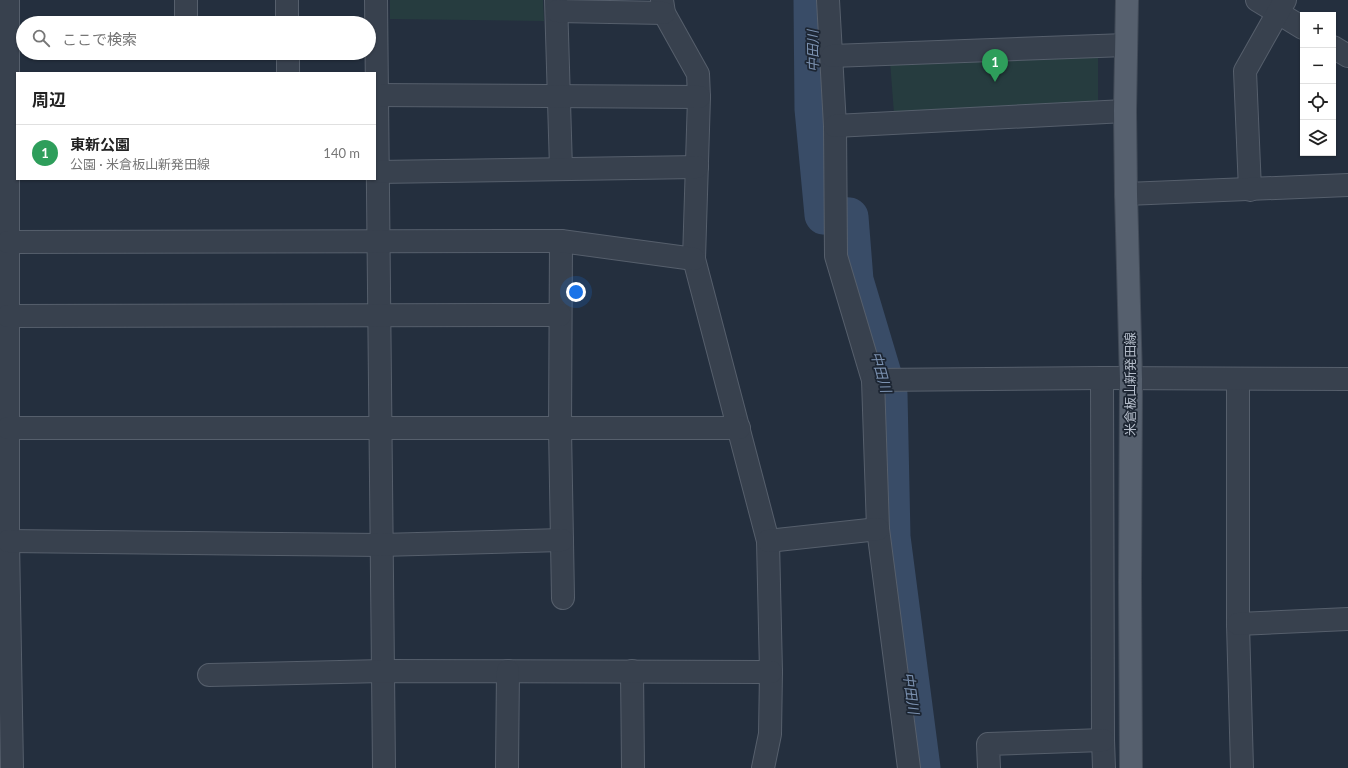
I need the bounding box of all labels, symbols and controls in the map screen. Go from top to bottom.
map controls [1300,12,1336,156]
button: + [1300,12,1336,48]
search box [16,16,376,60]
icon: search [30,27,52,49]
water label: 中田川 [804,28,821,72]
text: ここで検索 [62,30,137,48]
button: − [1300,48,1336,84]
pin: 1 [982,49,1008,82]
button: locate [1300,84,1336,120]
text: 周辺 [32,89,66,110]
button: layers [1300,120,1336,156]
text: 東新公園 [70,135,130,153]
text: 1 [41,145,49,161]
text: 140 m [323,145,360,161]
text: 公園 · 米倉板山新発田線 [70,156,210,172]
your location [566,282,586,302]
street label: 米倉板山新発田線 [1122,332,1138,436]
water label: 中田川 [868,349,896,396]
water label: 中田川 [900,671,923,717]

